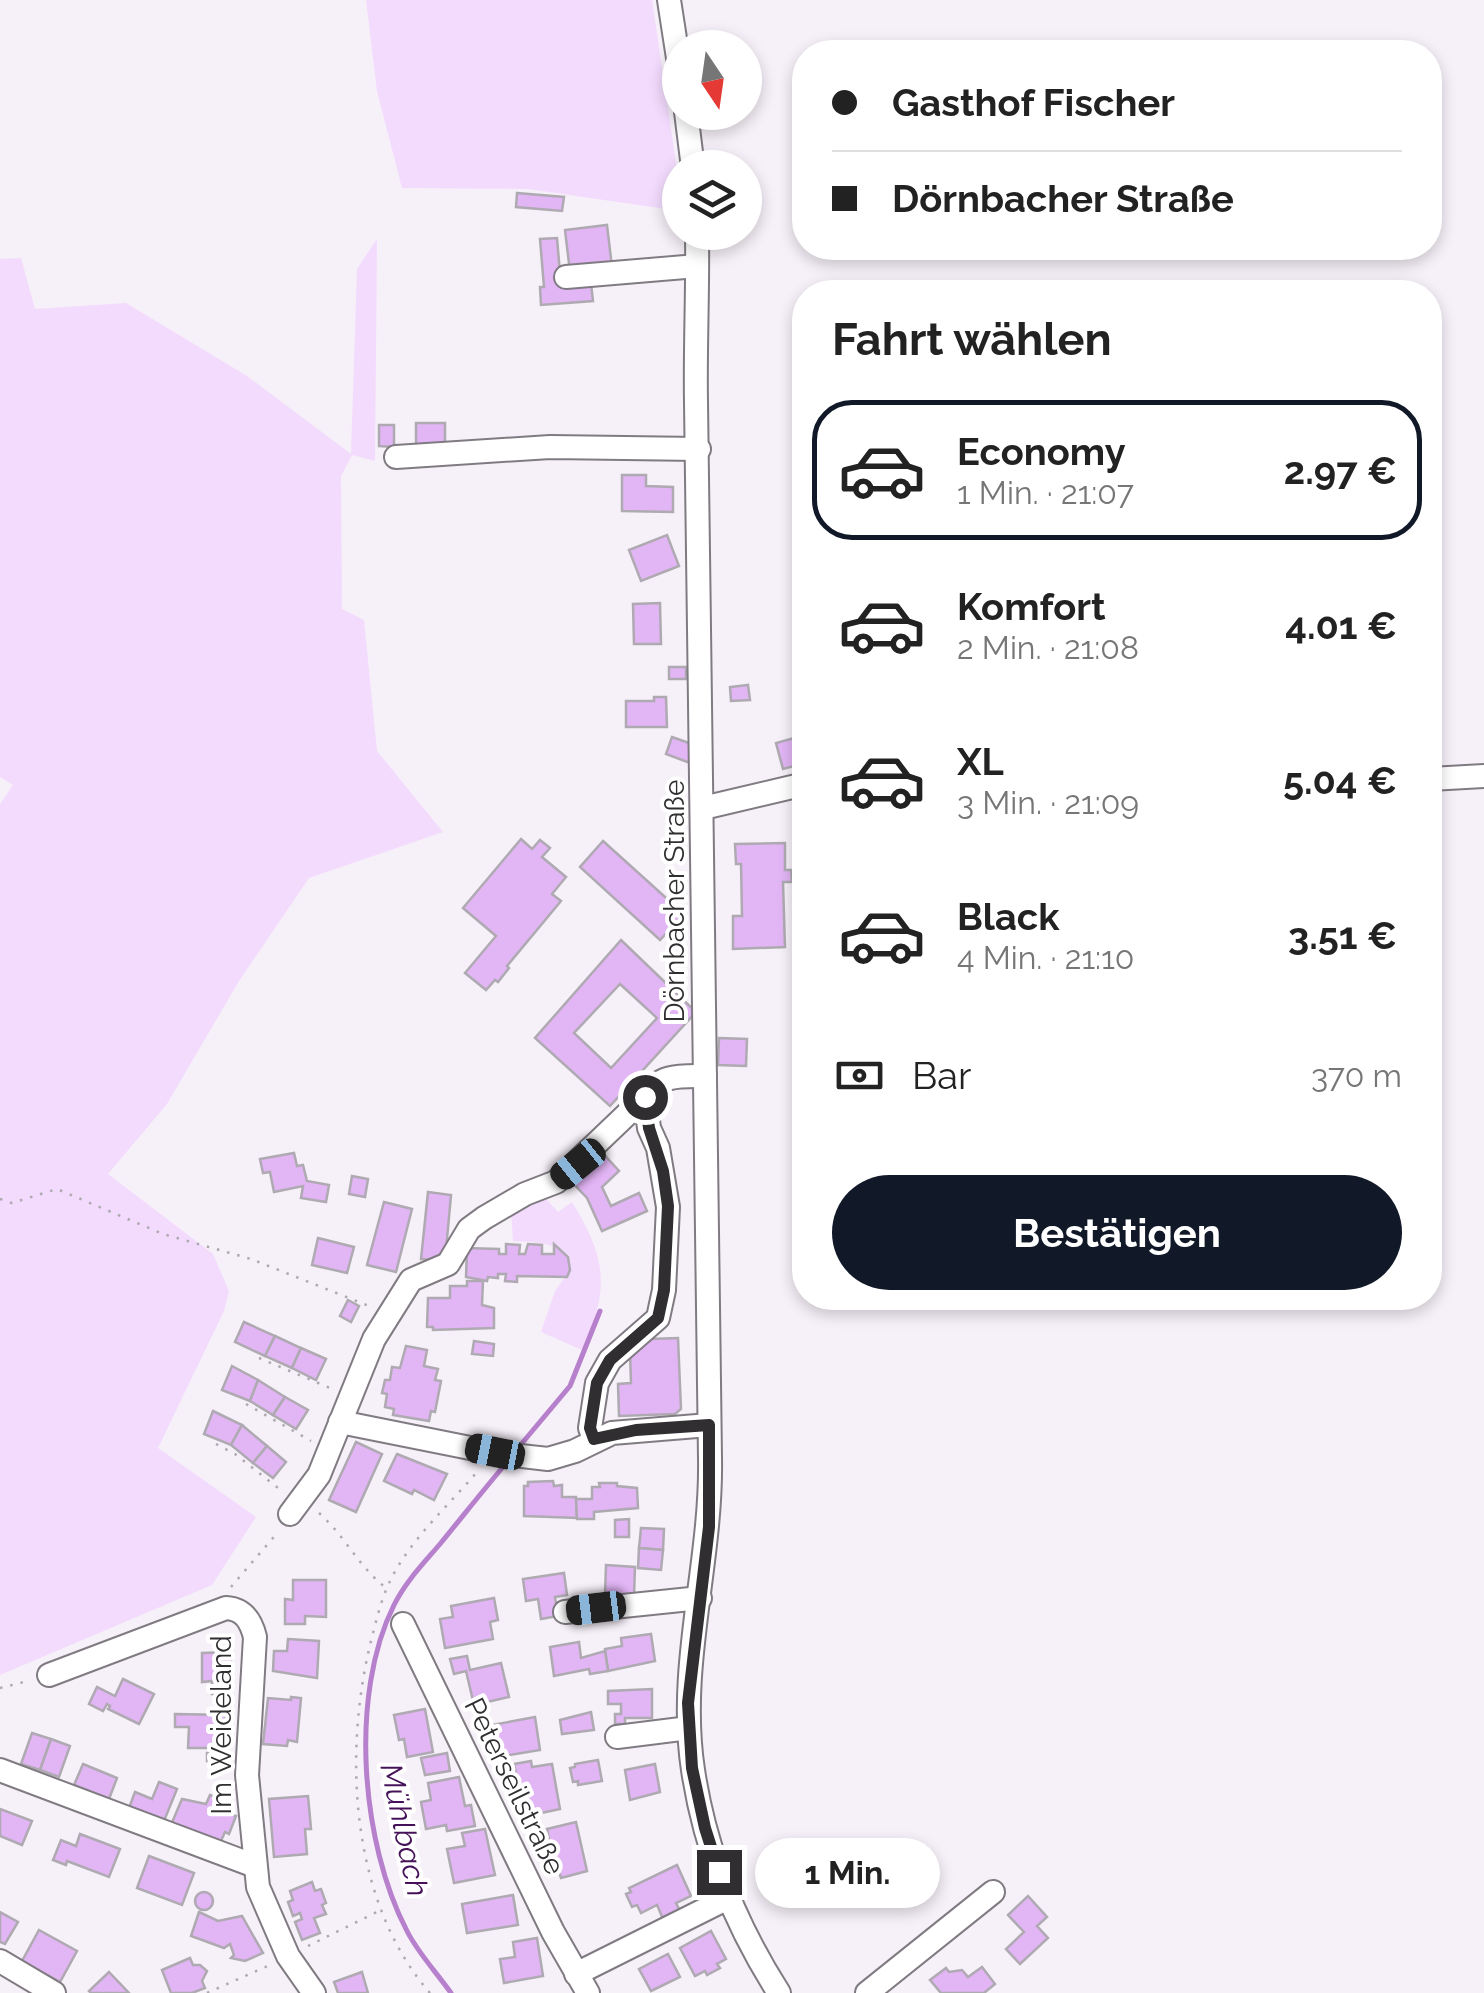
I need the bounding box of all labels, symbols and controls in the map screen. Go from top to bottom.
north arrow [662,30,762,130]
map controls [662,30,762,250]
text: Gasthof Fischer [892,80,1175,125]
button: layers [662,150,762,250]
text: Dörnbacher Straße [892,176,1234,221]
text: Fahrt wählen [832,313,1112,366]
icon: car [837,425,927,515]
text: Economy [957,429,1126,474]
text: 2.97 € [1284,448,1397,493]
text: 1 Min. · 21:07 [957,474,1134,511]
icon: car [837,580,927,670]
text: Komfort [957,584,1106,629]
text: 4.01 € [1285,603,1397,648]
text: 2 Min. · 21:08 [957,629,1139,666]
icon: car [837,735,927,825]
text: XL [957,739,1004,784]
text: 5.04 € [1283,758,1397,803]
street label: Dörnbacher Straße [658,780,691,1022]
text: 3 Min. · 21:09 [957,784,1139,821]
icon: car [837,890,927,980]
text: Black [957,894,1059,939]
text: 3.51 € [1288,913,1397,958]
text: 4 Min. · 21:10 [957,939,1134,976]
icon: cash [832,1048,887,1103]
text: Bar [912,1053,971,1098]
text: 370 m [1311,1057,1402,1094]
route start [623,1075,668,1120]
car [545,1133,611,1195]
button: Bestätigen [832,1175,1402,1290]
car [463,1432,527,1472]
car [564,1589,628,1627]
street label: Im Weideland [205,1635,238,1815]
street label: Peterseilstraße [458,1693,572,1880]
water label: Mühlbach [373,1760,436,1900]
callout: 1 Min. [754,1837,939,1907]
route end [697,1850,742,1895]
text: 1 Min. [805,1854,890,1891]

